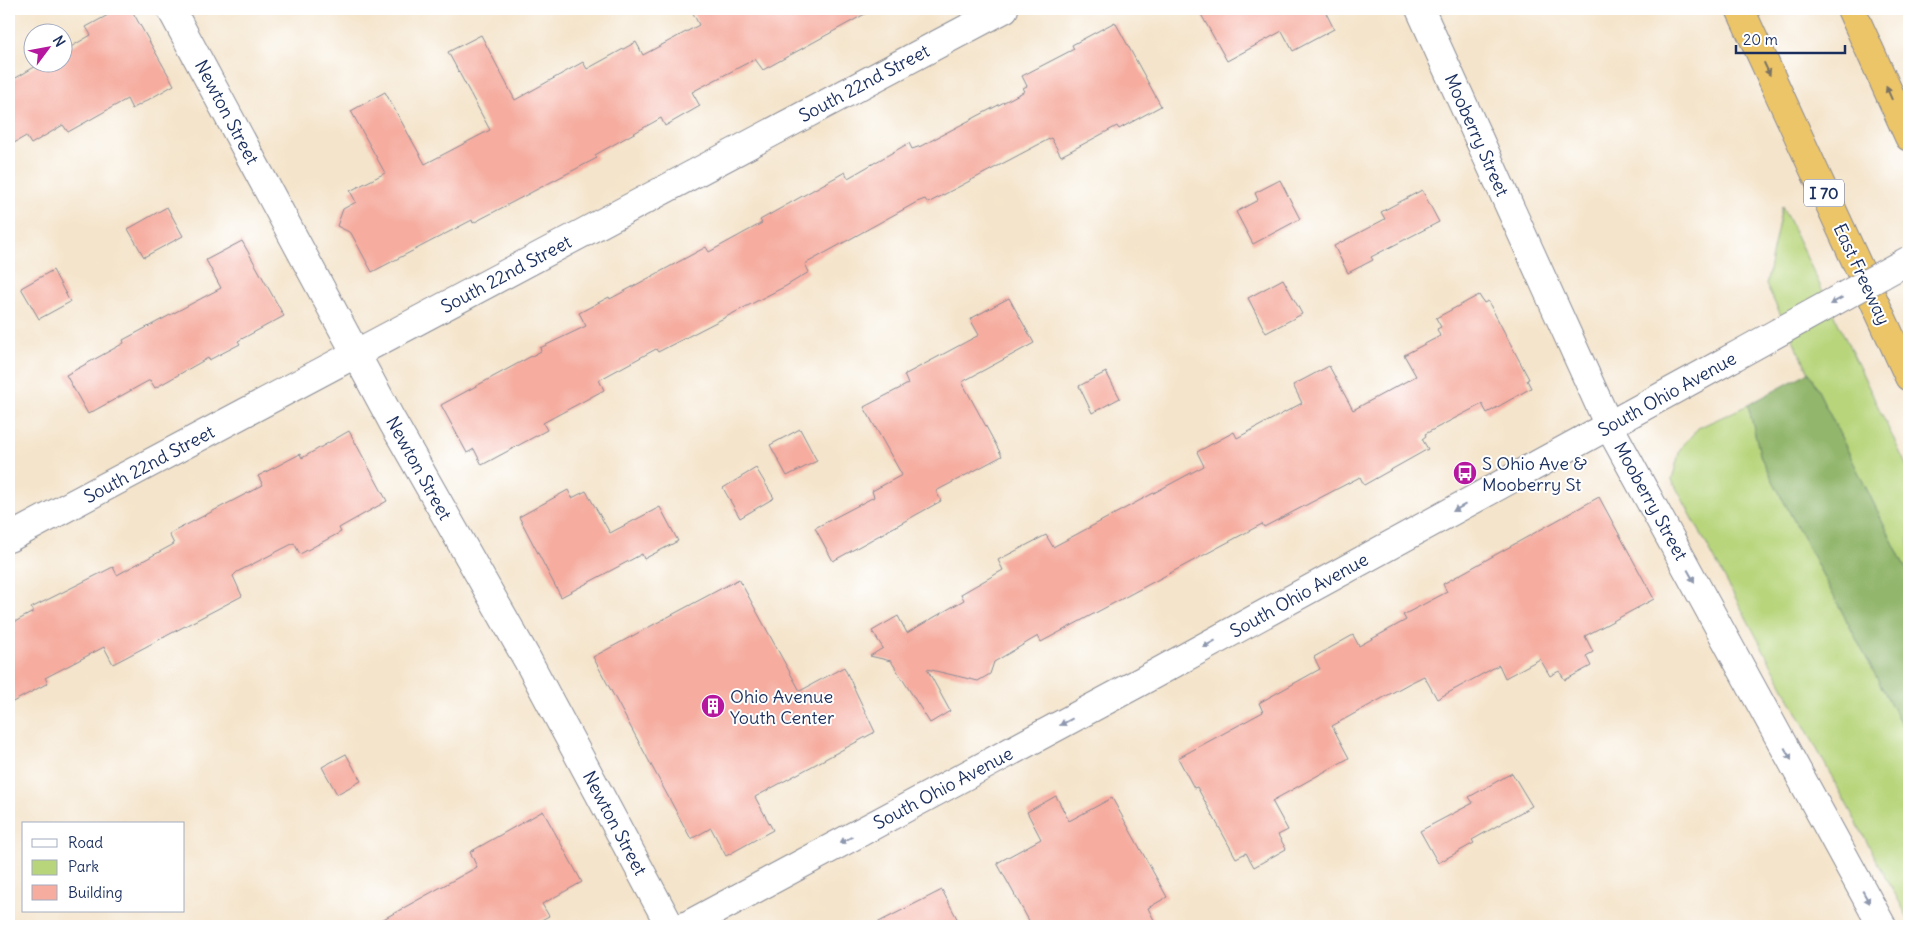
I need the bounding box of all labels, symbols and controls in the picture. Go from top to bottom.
north arrow [22,22,72,72]
scale bar [1736,22,1844,54]
text: 20 m [1743,30,1778,49]
text: N [49,32,69,50]
street label: South 22nd Street [795,39,933,127]
street label: Newton Street [190,56,264,168]
one-way arrow [1764,62,1772,76]
street label: Mooberry Street [1440,70,1514,200]
one-way arrow [1885,86,1893,100]
road number: I 70 [1804,180,1844,207]
street label: East Freeway [1828,220,1896,328]
street label: South 22nd Street [437,230,575,318]
one-way arrow [1830,296,1843,305]
street label: South Ohio Avenue [1594,346,1740,442]
street label: Newton Street [381,412,457,524]
street label: South 22nd Street [80,420,218,508]
street label: Mooberry Street [1609,438,1693,564]
place label: S Ohio Ave & Mooberry St [1482,452,1587,496]
bus stop icon: S Ohio Ave & Mooberry St [1452,460,1478,486]
one-way arrow [1452,504,1466,512]
street label: South Ohio Avenue [1226,547,1372,643]
one-way arrow [1687,569,1696,583]
one-way arrow [1202,640,1216,649]
place label: Ohio Avenue Youth Center [730,685,835,729]
building icon: Ohio Avenue Youth Center [700,693,726,719]
one-way arrow [1059,718,1073,726]
street label: South Ohio Avenue [869,742,1017,834]
one-way arrow [1784,748,1793,761]
street label: Newton Street [578,767,652,879]
legend [22,822,185,912]
text: Road [68,833,103,852]
one-way arrow [838,836,853,844]
text: Park [68,857,99,876]
text: Building [68,883,123,902]
one-way arrow [1862,890,1870,904]

